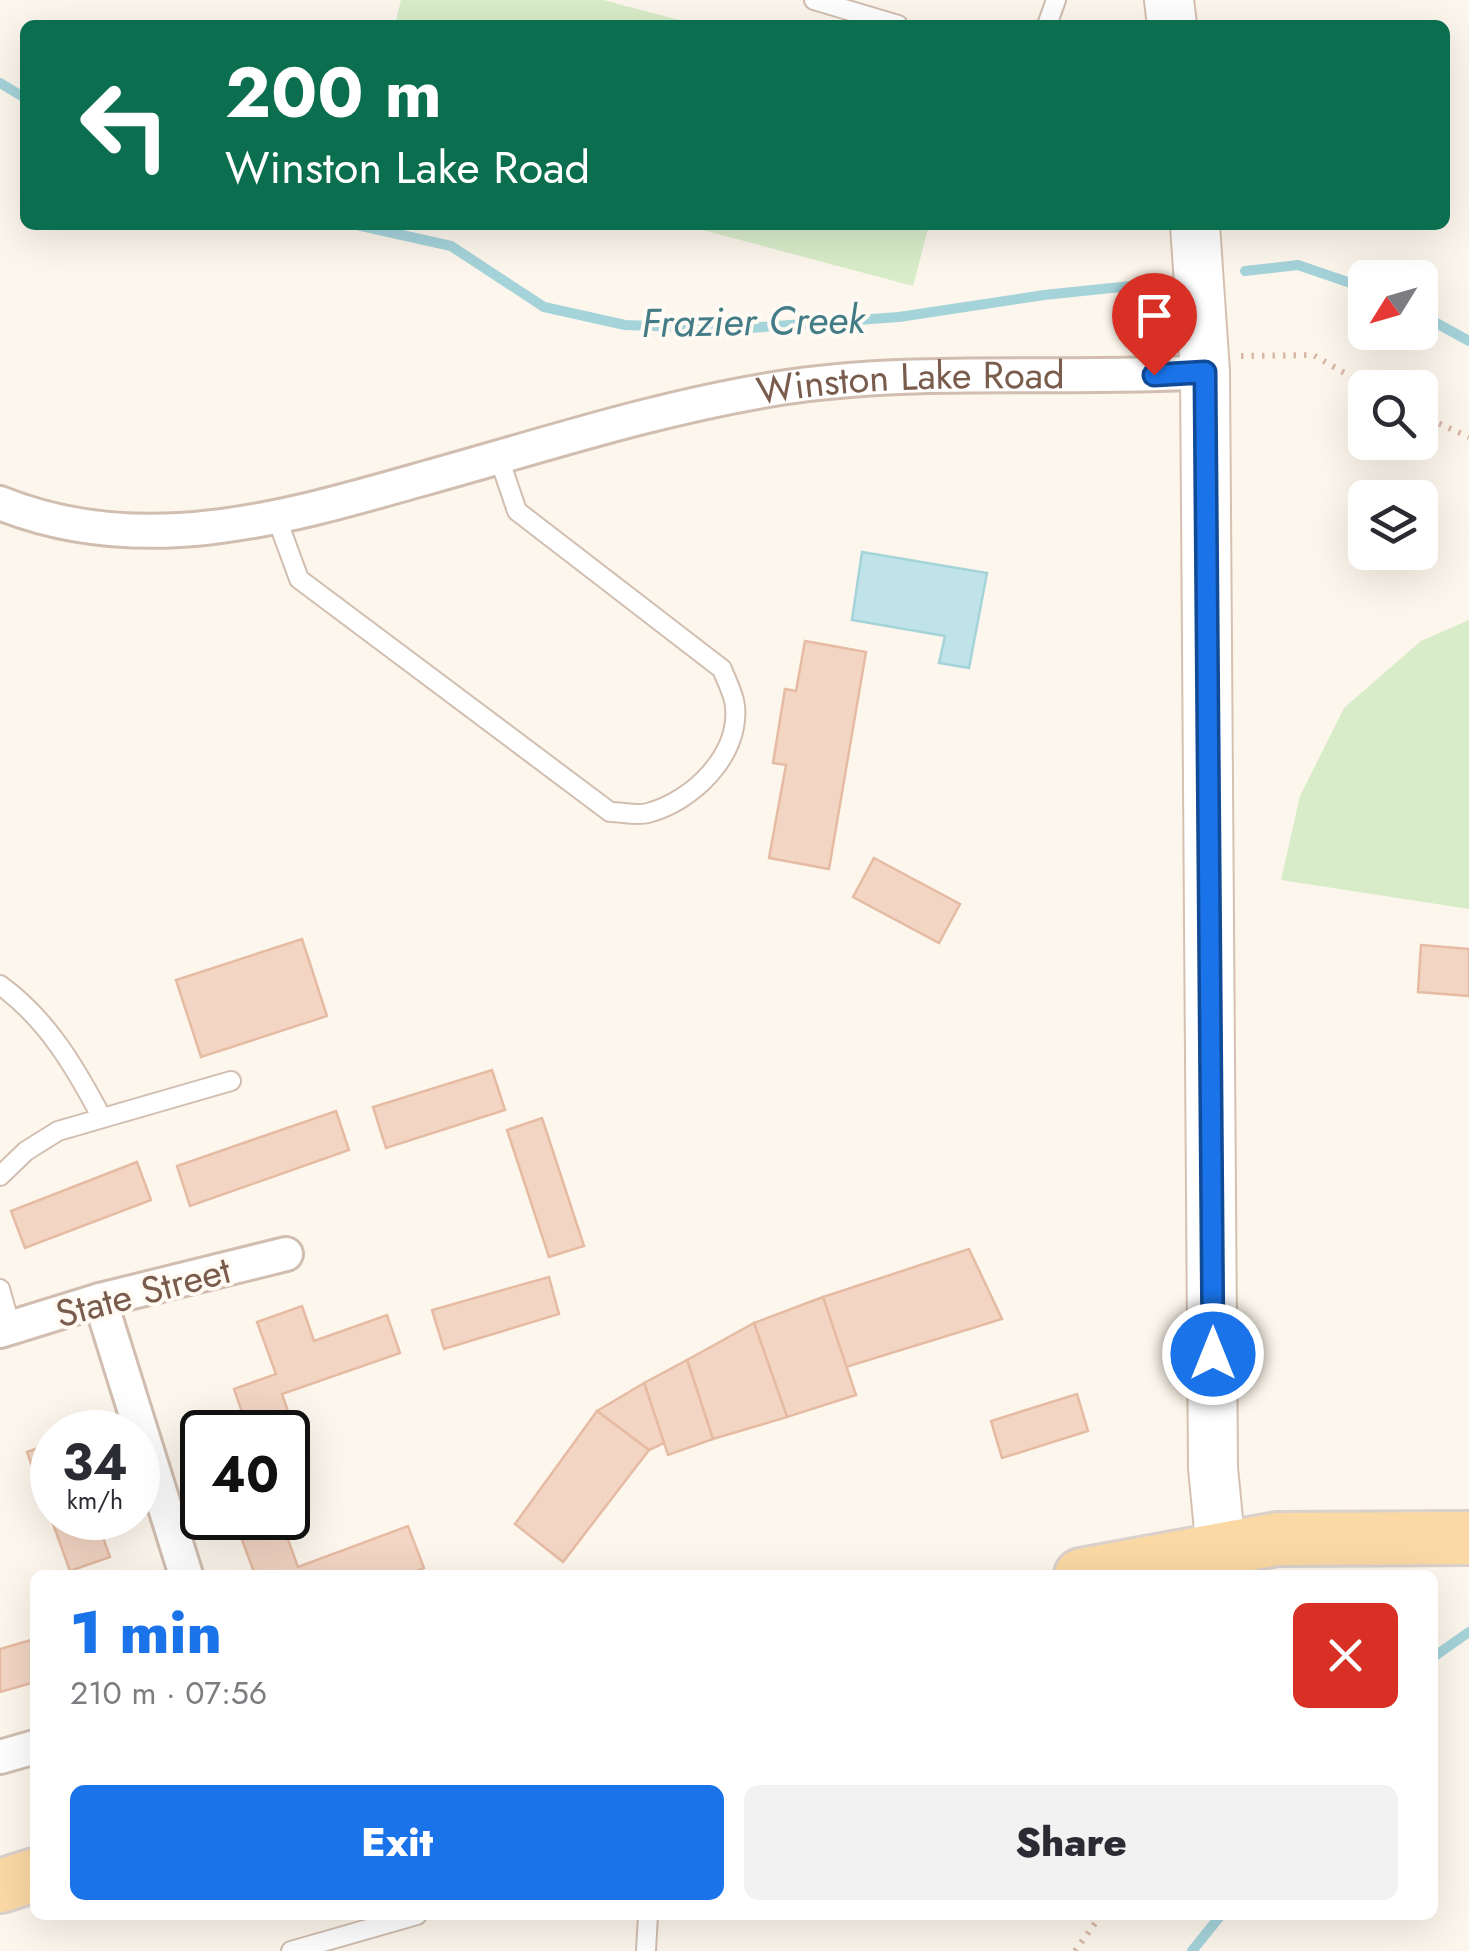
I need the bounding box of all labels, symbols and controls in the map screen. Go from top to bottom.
text: 200 m [225,42,442,143]
icon: left [60,60,190,190]
text: Winston Lake Road [225,135,590,200]
north arrow [1348,260,1438,350]
map controls [1348,260,1438,570]
pin [1112,273,1197,376]
icon: arrive [1127,288,1182,343]
water label: Frazier Creek [641,290,867,352]
street label: Winston Lake Road [753,347,1065,418]
button: search [1348,370,1438,460]
button: layers [1348,480,1438,570]
street label: State Street [49,1242,236,1341]
position arrow [1161,1302,1265,1406]
speed limit sign: 40 [180,1410,310,1540]
text: 34 [62,1426,128,1499]
text: km/h [67,1482,123,1518]
text: 1 min [70,1589,222,1676]
button: close [1293,1603,1398,1708]
text: 210 m · 07:56 [70,1670,267,1716]
button: Exit [70,1785,724,1900]
button: Share [744,1785,1398,1900]

